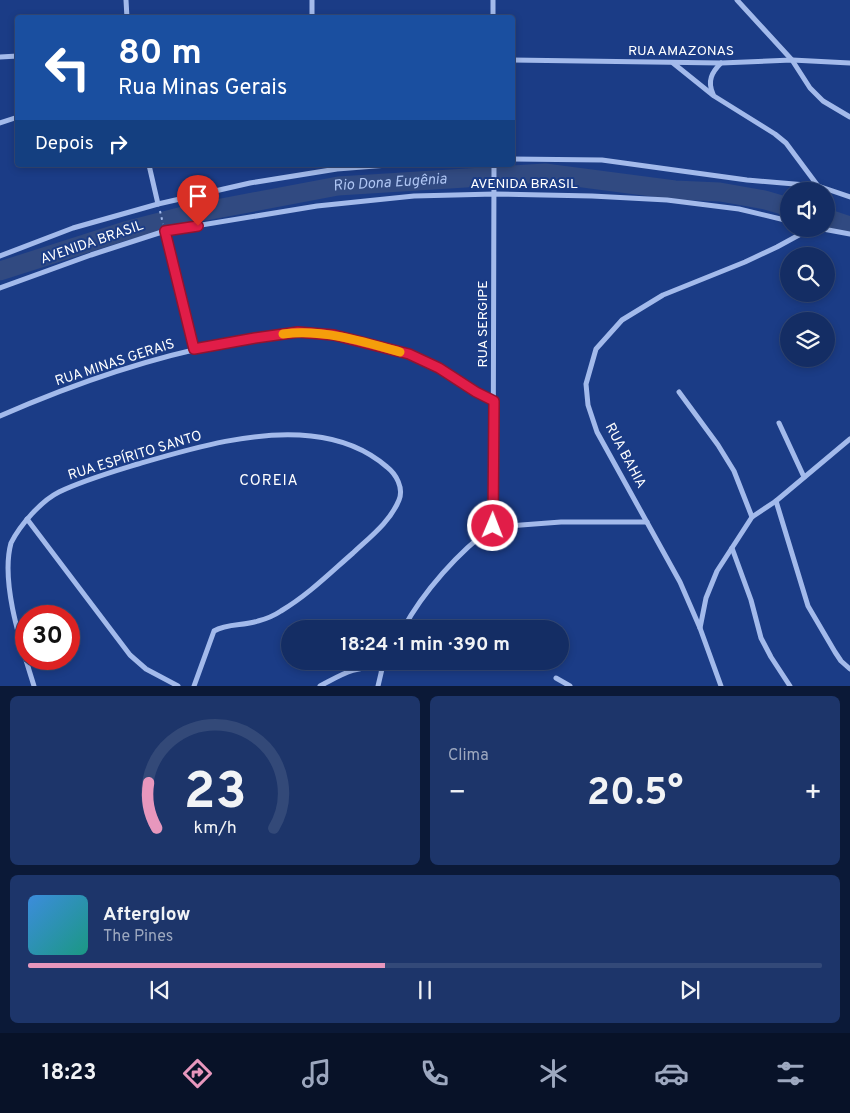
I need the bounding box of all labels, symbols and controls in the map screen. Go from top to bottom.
text: 80 m [118,32,202,76]
icon: left [35,35,100,100]
street label: RUA AMAZONAS [628,43,734,60]
text: Rua Minas Gerais [118,75,287,102]
icon: right [104,130,132,158]
text: Depois [35,132,94,156]
water label: Rio Dona Eugênia [331,170,448,196]
pin [177,175,219,226]
street label: AVENIDA BRASIL [470,176,578,193]
icon: arrive [184,182,212,210]
map controls [780,182,835,367]
button: sound [780,182,835,237]
street label: AVENIDA BRASIL [38,217,146,269]
button: search [780,247,835,302]
street label: RUA SERGIPE [475,280,492,368]
button: layers [780,312,835,367]
street label: RUA MINAS GERAIS [53,336,177,390]
street label: RUA BAHIA [601,420,649,492]
street label: RUA ESPÍRITO SANTO [66,427,204,484]
district label: COREIA [239,472,299,491]
position arrow [466,499,518,551]
speed limit sign: 30 [15,605,80,670]
text: 18:24 · 1 min · 390 m [340,633,510,657]
text: Clima [448,746,489,766]
text: 23 [184,761,246,827]
text: 20.5° [587,770,683,819]
text: − [448,776,466,812]
text: + [804,776,822,812]
text: km/h [193,817,237,840]
text: Afterglow [103,903,191,927]
text: The Pines [103,927,173,947]
icon: previous [146,976,174,1004]
icon: pause [411,976,439,1004]
icon: next [676,976,704,1004]
icon: directions [180,1056,215,1091]
icon: music [299,1056,334,1091]
icon: phone [417,1056,452,1091]
icon: climate [536,1056,571,1091]
icon: car [654,1056,689,1091]
icon: filters [773,1056,808,1091]
text: 18:23 [42,1060,96,1087]

